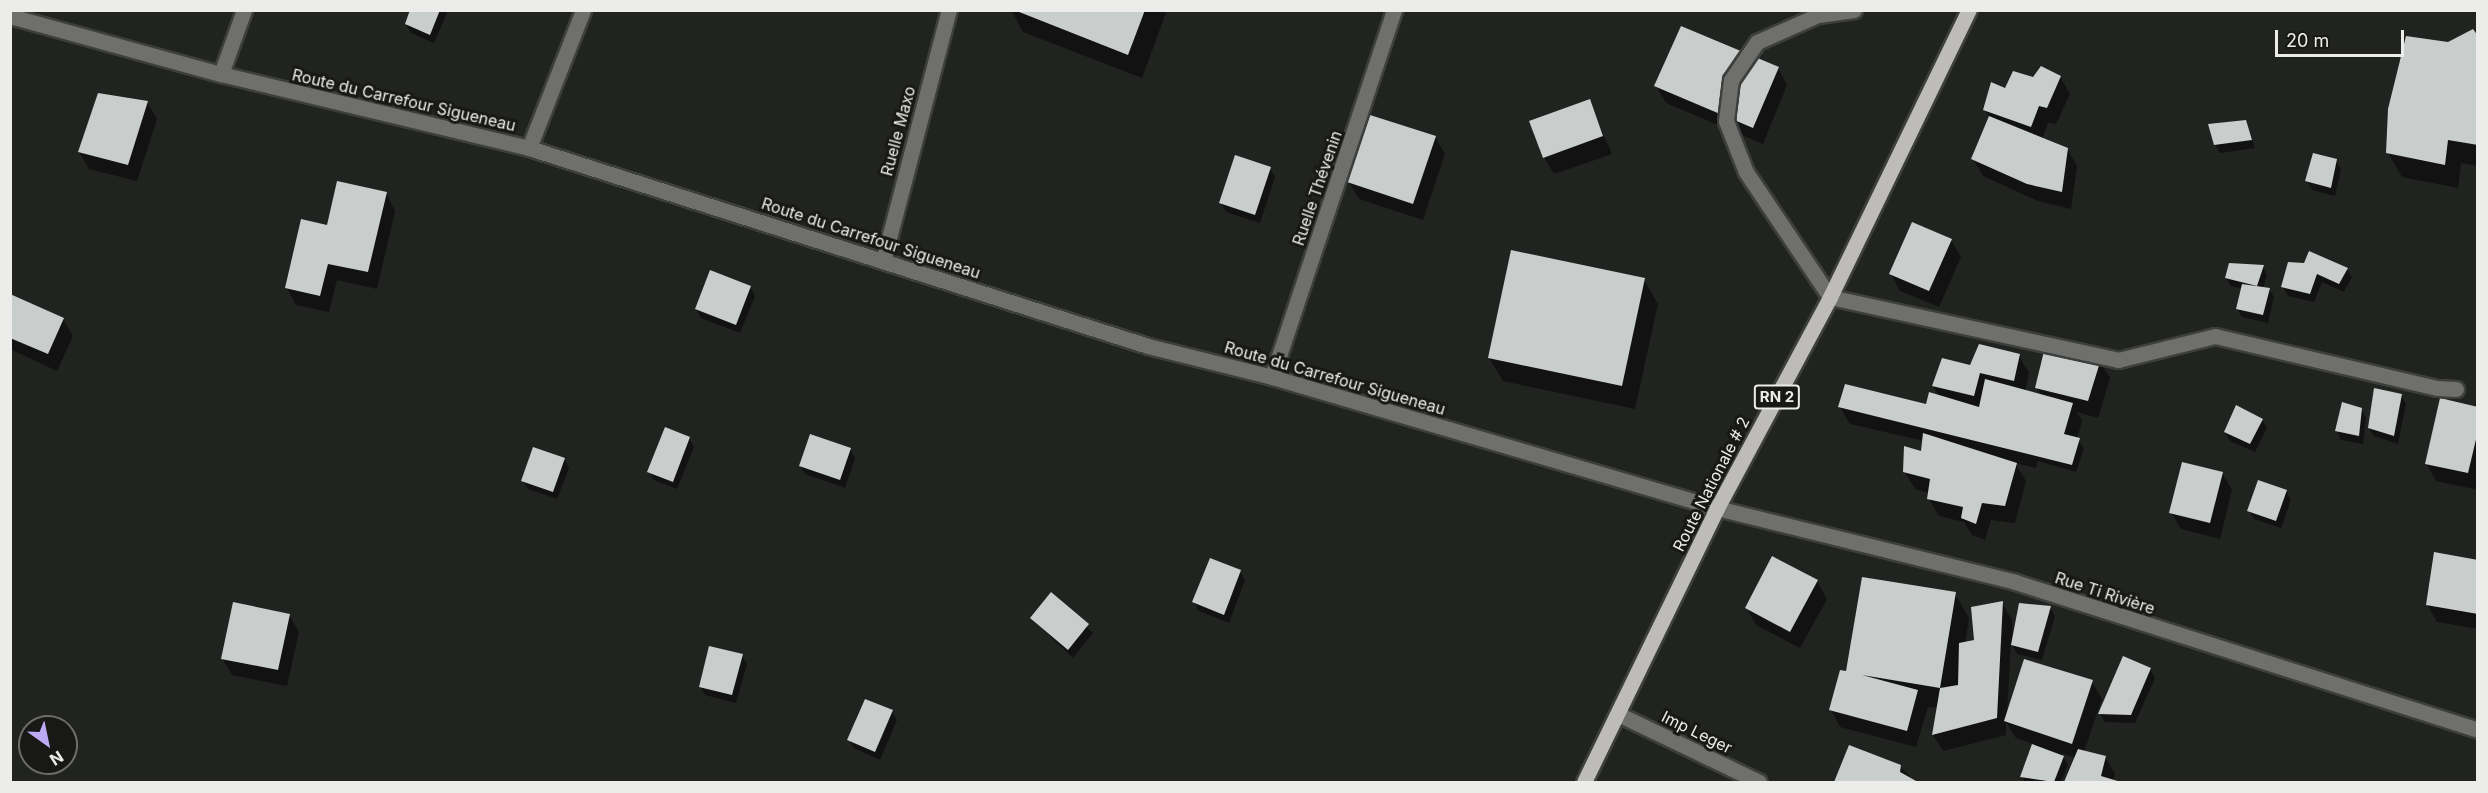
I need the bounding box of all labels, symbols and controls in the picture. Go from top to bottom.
scale bar [2278,18,2407,56]
text: 20 m [2286,30,2329,51]
street label: Route du Carrefour Sigueneau [290,65,518,135]
street label: Ruelle Maxo [877,84,919,178]
street label: Ruelle Thévenin [1288,128,1346,248]
street label: Route du Carrefour Sigueneau [759,193,983,283]
street label: Route du Carrefour Sigueneau [1222,337,1448,419]
road number: RN 2 [1753,385,1801,409]
street label: Route Nationale # 2 [1669,414,1753,554]
street label: Rue Ti Rivière [2053,568,2157,618]
street label: Imp Leger [1659,707,1735,757]
north arrow [18,715,78,775]
text: N [46,747,67,770]

